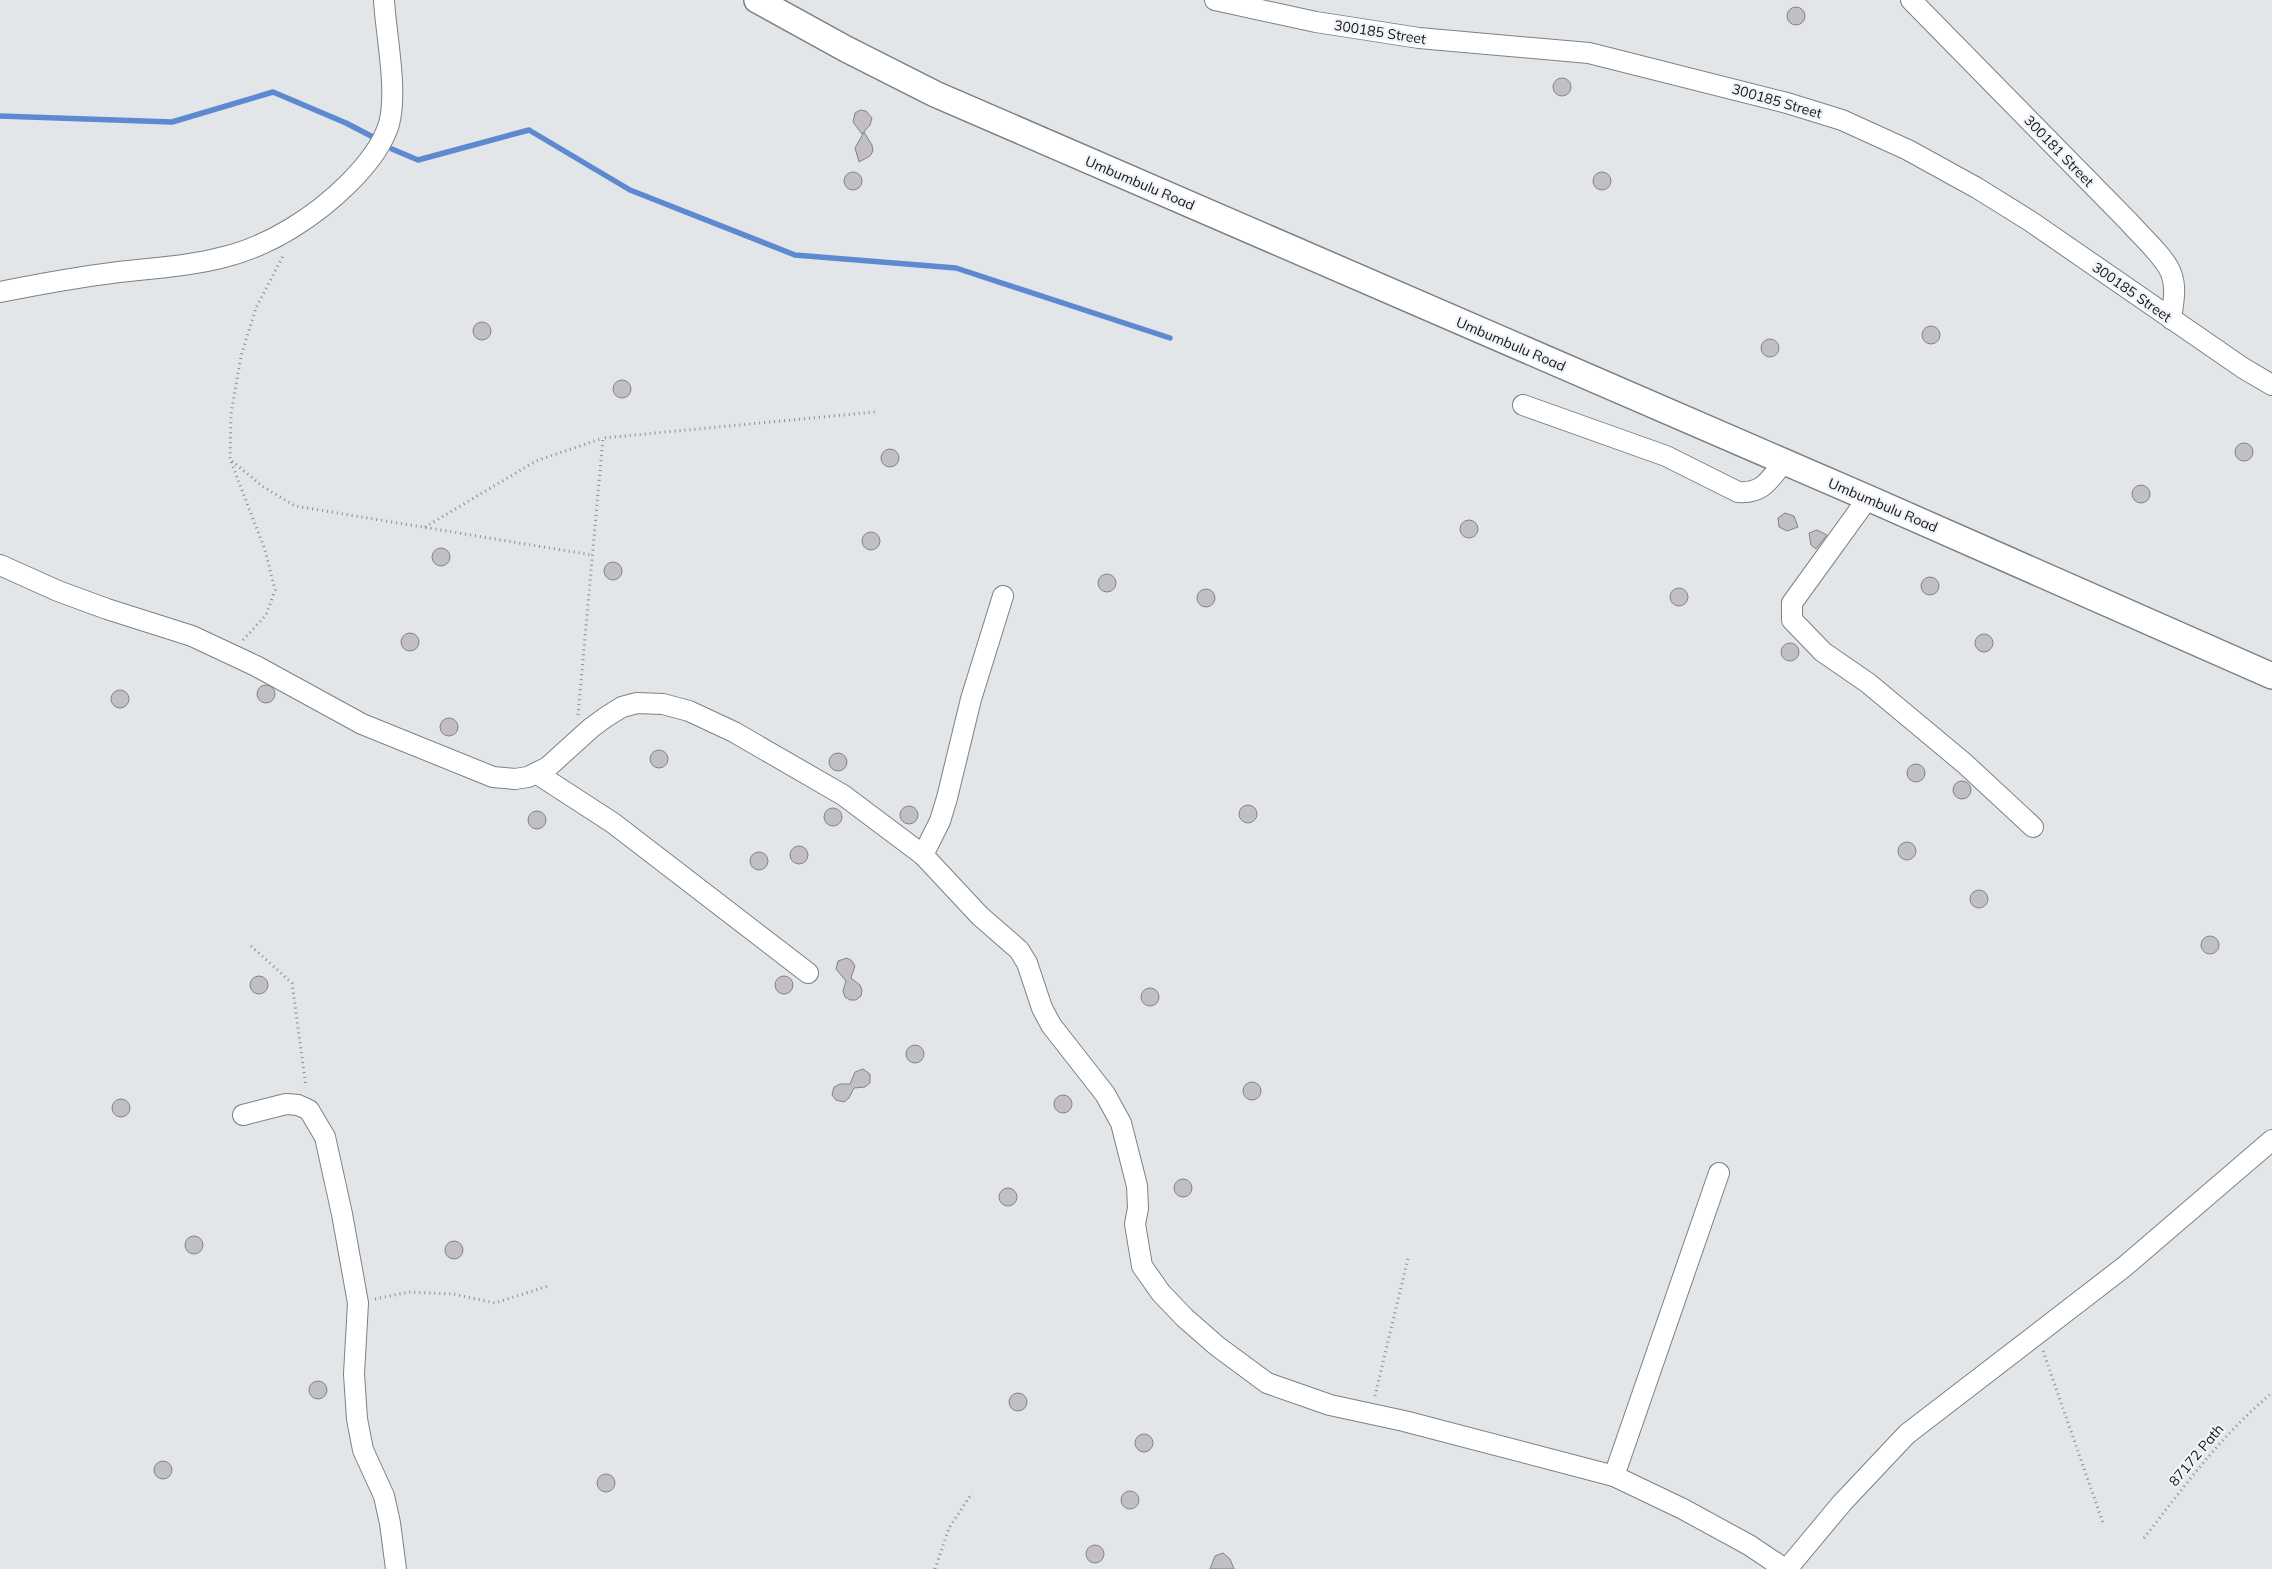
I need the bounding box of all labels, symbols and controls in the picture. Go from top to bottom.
street label: 300185 Street [1333,16,1427,48]
street label: 300185 Street [1730,80,1824,122]
street label: 300181 Street [2020,111,2098,191]
street label: Umbumbulu Road [1083,152,1197,214]
street label: 300185 Street [2089,258,2175,326]
street label: Umbumbulu Road [1454,313,1568,375]
street label: Umbumbulu Road [1826,474,1940,536]
street label: 87172 Path [2165,1420,2227,1490]

